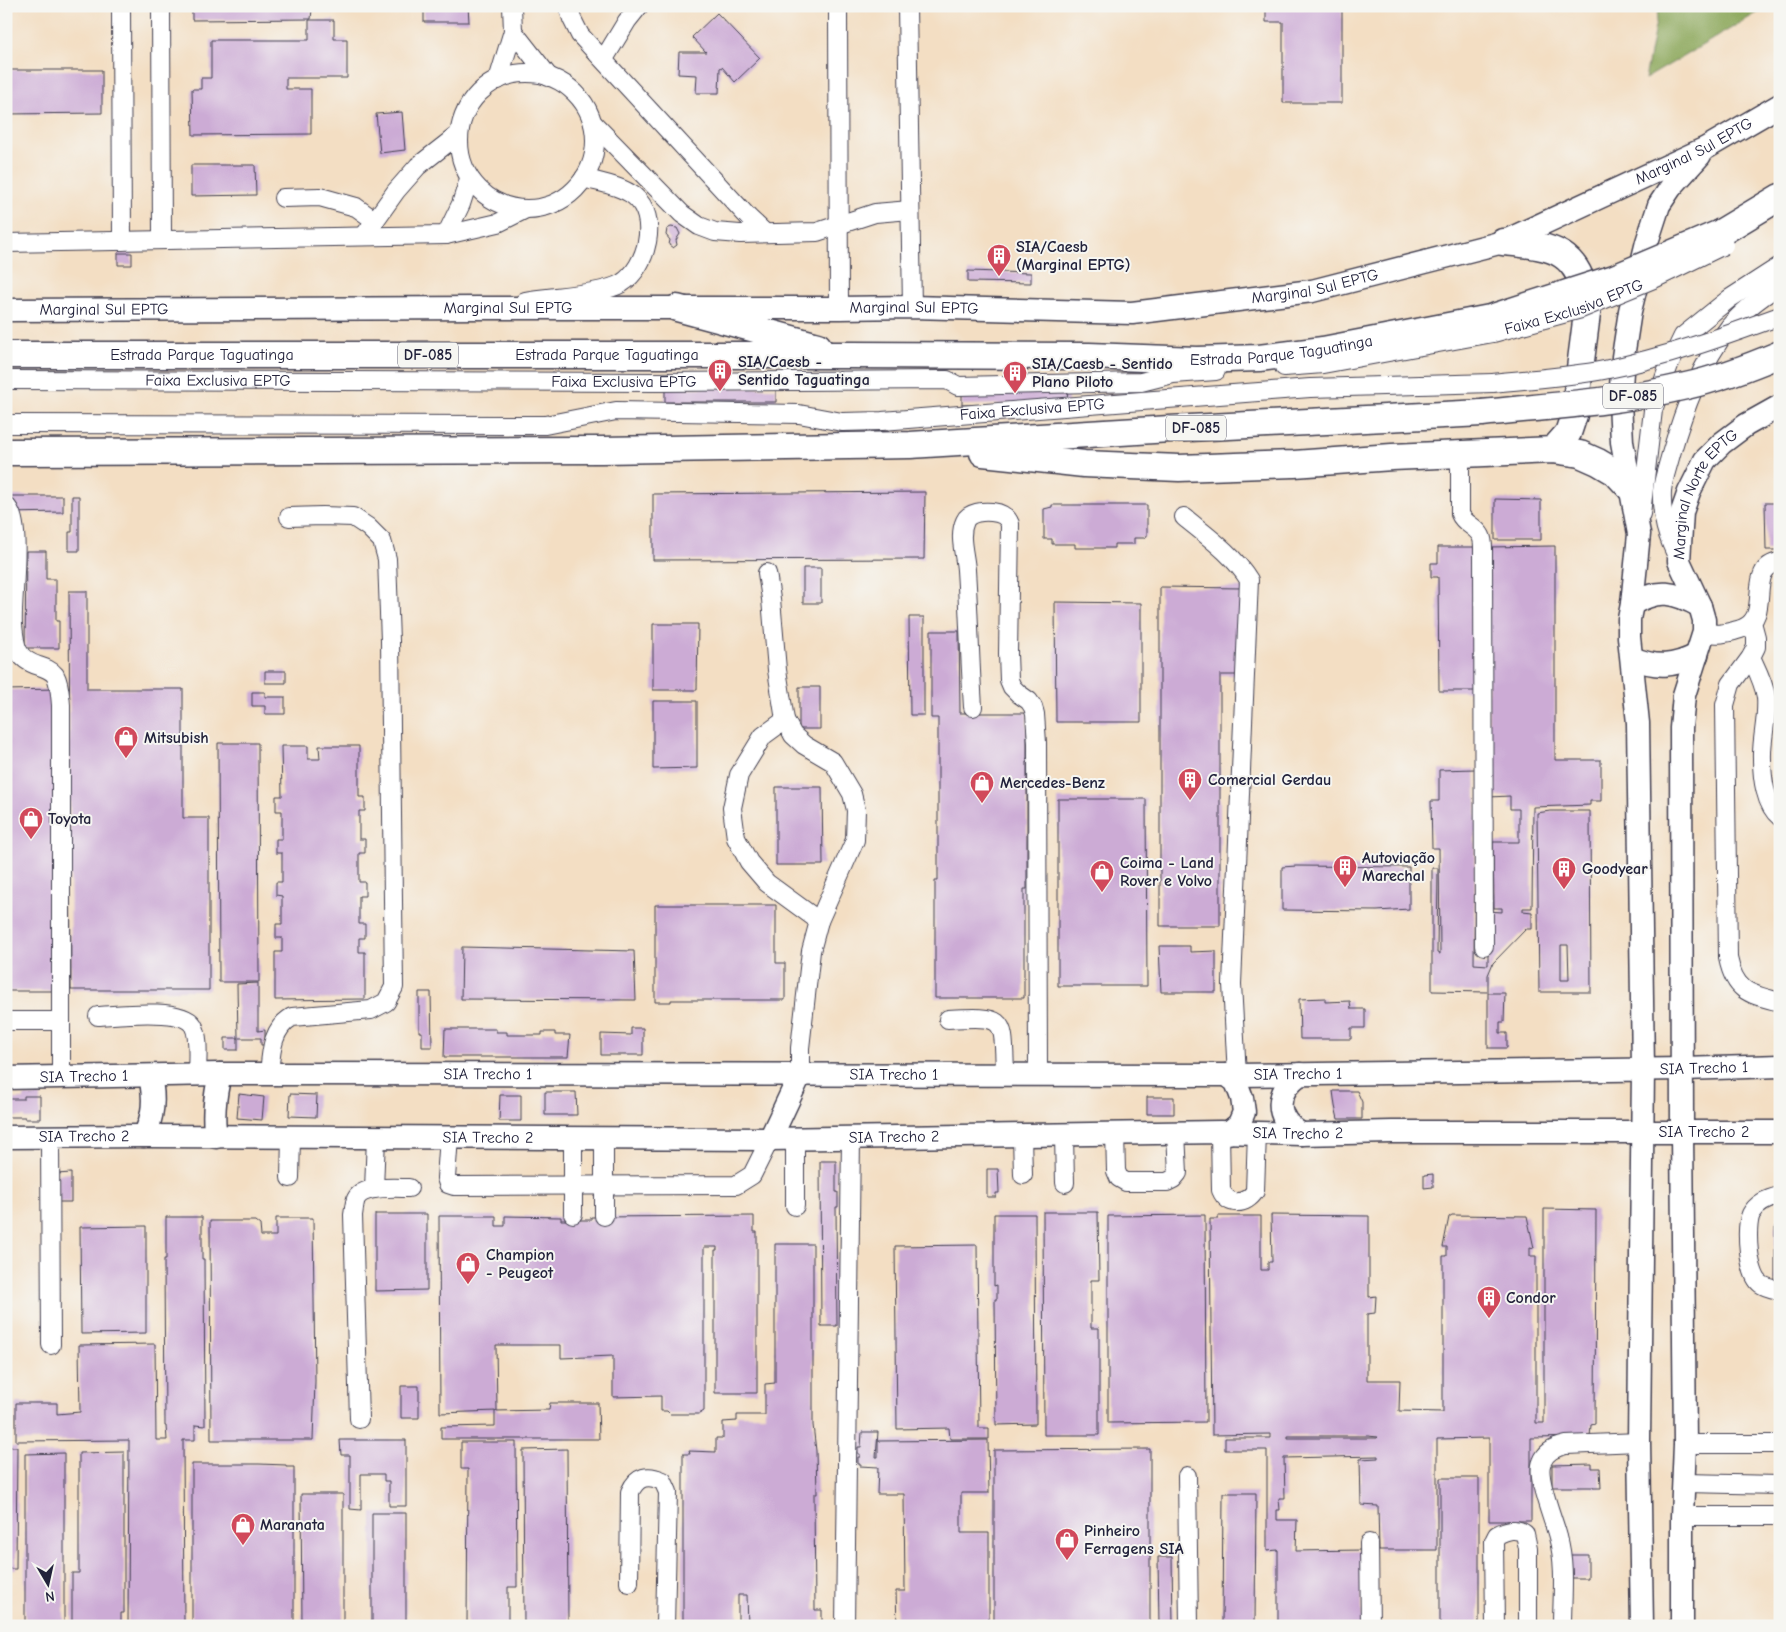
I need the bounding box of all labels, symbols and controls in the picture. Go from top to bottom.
street label: Marginal Sul EPTG [1632,114,1756,188]
place label: SIA/Caesb (Marginal EPTG) [1016,238,1130,274]
building icon: SIA/Caesb (Marginal EPTG) [986,243,1012,277]
street label: Marginal Sul EPTG [1250,265,1380,307]
street label: Faixa Exclusiva EPTG [1503,275,1646,338]
street label: Marginal Sul EPTG [849,298,979,318]
street label: Marginal Sul EPTG [443,299,573,317]
street label: Marginal Sul EPTG [39,300,169,319]
street label: Estrada Parque Taguatinga [1190,332,1374,369]
road number: DF-085 [398,342,458,368]
street label: Estrada Parque Taguatinga [110,346,294,364]
street label: Estrada Parque Taguatinga [515,346,699,364]
place label: SIA/Caesb - Sentido Taguatinga [738,353,870,389]
place label: SIA/Caesb - Sentido Plano Piloto [1032,355,1173,391]
building icon: SIA/Caesb - Sentido Taguatinga [707,358,733,392]
building icon: SIA/Caesb - Sentido Plano Piloto [1002,360,1028,394]
street label: Faixa Exclusiva EPTG [145,371,291,390]
street label: Faixa Exclusiva EPTG [551,373,697,391]
road number: DF-085 [1603,384,1663,408]
street label: Faixa Exclusiva EPTG [959,395,1106,424]
road number: DF-085 [1166,416,1226,440]
street label: Marginal Norte EPTG [1670,425,1741,560]
shop icon: Mitsubish [113,725,139,759]
place label: Mitsubish [144,729,209,747]
building icon: Comercial Gerdau [1177,767,1203,801]
shop icon: Mercedes-Benz [969,770,995,804]
place label: Comercial Gerdau [1208,771,1331,789]
place label: Mercedes-Benz [1000,774,1105,792]
shop icon: Toyota [18,806,44,840]
place label: Toyota [48,810,92,828]
place label: Autoviação Marechal [1362,849,1435,885]
place label: Coima - Land Rover e Volvo [1120,854,1214,890]
building icon: Autoviação Marechal [1332,854,1358,888]
building icon: Goodyear [1551,856,1577,890]
shop icon: Coima - Land Rover e Volvo [1089,859,1115,893]
place label: Goodyear [1582,860,1648,878]
street label: SIA Trecho 1 [1659,1058,1749,1078]
street label: SIA Trecho 1 [444,1065,532,1083]
street label: SIA Trecho 1 [1253,1065,1342,1084]
street label: SIA Trecho 1 [850,1066,938,1084]
street label: SIA Trecho 1 [39,1067,128,1086]
street label: SIA Trecho 2 [1659,1123,1749,1141]
street label: SIA Trecho 2 [1252,1124,1343,1143]
street label: SIA Trecho 2 [39,1127,129,1146]
street label: SIA Trecho 2 [848,1127,939,1147]
street label: SIA Trecho 2 [443,1128,533,1147]
place label: Champion - Peugeot [486,1246,554,1282]
shop icon: Champion - Peugeot [455,1251,481,1285]
building icon: Condor [1476,1285,1502,1319]
place label: Condor [1506,1289,1556,1307]
shop icon: Maranata [230,1512,256,1546]
place label: Maranata [260,1516,325,1534]
place label: Pinheiro Ferragens SIA [1084,1522,1184,1558]
shop icon: Pinheiro Ferragens SIA [1054,1527,1080,1561]
north arrow [22,1560,72,1610]
text: N [44,1587,56,1605]

